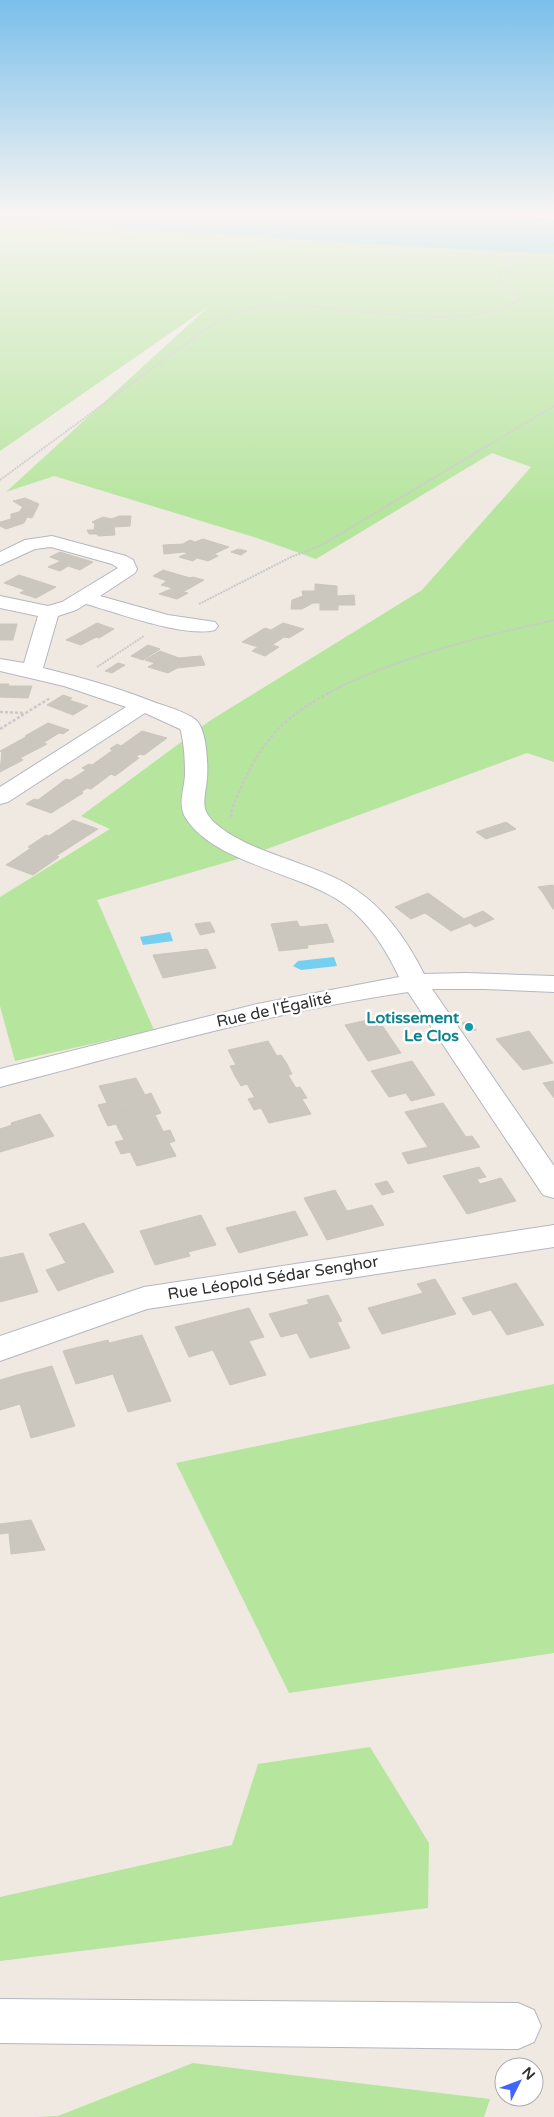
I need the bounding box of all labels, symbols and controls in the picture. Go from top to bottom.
street label: Rue de l'Égalité [215,988,333,1032]
place label: Lotissement Le Clos [366,1008,460,1046]
marker: Lotissement Le Clos [463,1021,475,1033]
street label: Rue Léopold Sédar Senghor [166,1251,381,1305]
north arrow [494,2057,544,2107]
text: N [518,2064,538,2084]

